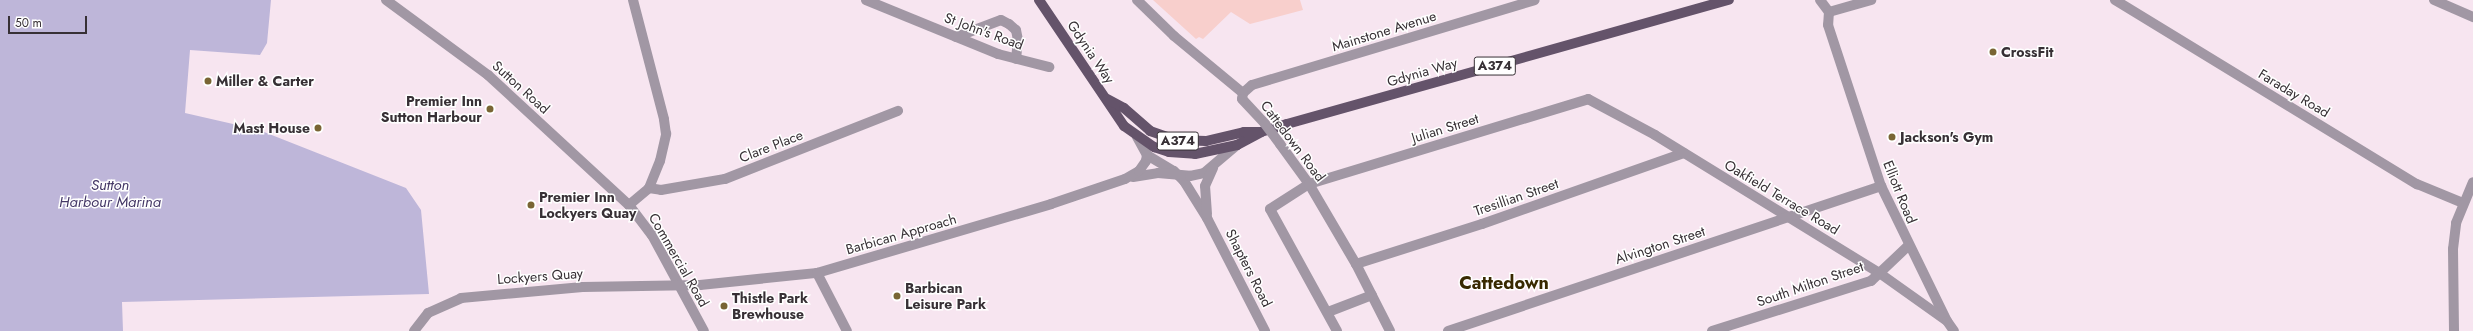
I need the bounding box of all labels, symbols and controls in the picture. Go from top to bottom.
street label: Mainstone Avenue [1330,7,1438,55]
scale bar [10,8,89,34]
street label: St John's Road [942,9,1026,53]
text: 50 m [15,14,42,32]
street label: Gdynia Way [1064,17,1118,87]
place label: CrossFit [2001,44,2053,60]
marker: CrossFit [1988,47,1998,57]
street label: Gdynia Way [1385,54,1459,90]
road number: A374 [1473,55,1517,77]
street label: Sutton Road [489,57,553,117]
street label: Faraday Road [2255,65,2333,121]
place label: Miller & Carter [216,73,314,89]
marker: Miller & Carter [203,76,213,86]
place label: Premier Inn Sutton Harbour [381,93,482,126]
street label: Cattedown Road [1257,97,1329,185]
marker: Premier Inn Sutton Harbour [485,104,495,114]
street label: Julian Street [1409,110,1481,146]
place label: Mast House [233,120,310,136]
marker: Mast House [313,123,323,133]
street label: Clare Place [737,126,805,166]
place label: Jackson's Gym [1900,129,1993,145]
road number: A374 [1156,130,1200,152]
marker: Jackson's Gym [1887,132,1897,142]
street label: Oakfield Terrace Road [1721,156,1843,238]
street label: Elliott Road [1880,158,1920,226]
street label: Tresillian Street [1472,175,1560,219]
water label: Sutton Harbour Marina [59,176,161,211]
place label: Premier Inn Lockyers Quay [539,189,636,222]
marker: Premier Inn Lockyers Quay [526,200,536,210]
street label: Commercial Road [645,210,713,310]
street label: Barbican Approach [844,210,958,258]
street label: Alvington Street [1613,223,1707,267]
street label: Shapters Road [1222,226,1276,310]
street label: South Milton Street [1754,258,1866,310]
street label: Lockyers Quay [496,265,584,287]
district label: Cattedown [1459,272,1549,294]
place label: Barbican Leisure Park [905,280,986,312]
place label: Thistle Park Brewhouse [732,290,808,322]
marker: Barbican Leisure Park [892,291,902,301]
marker: Thistle Park Brewhouse [719,301,729,311]

